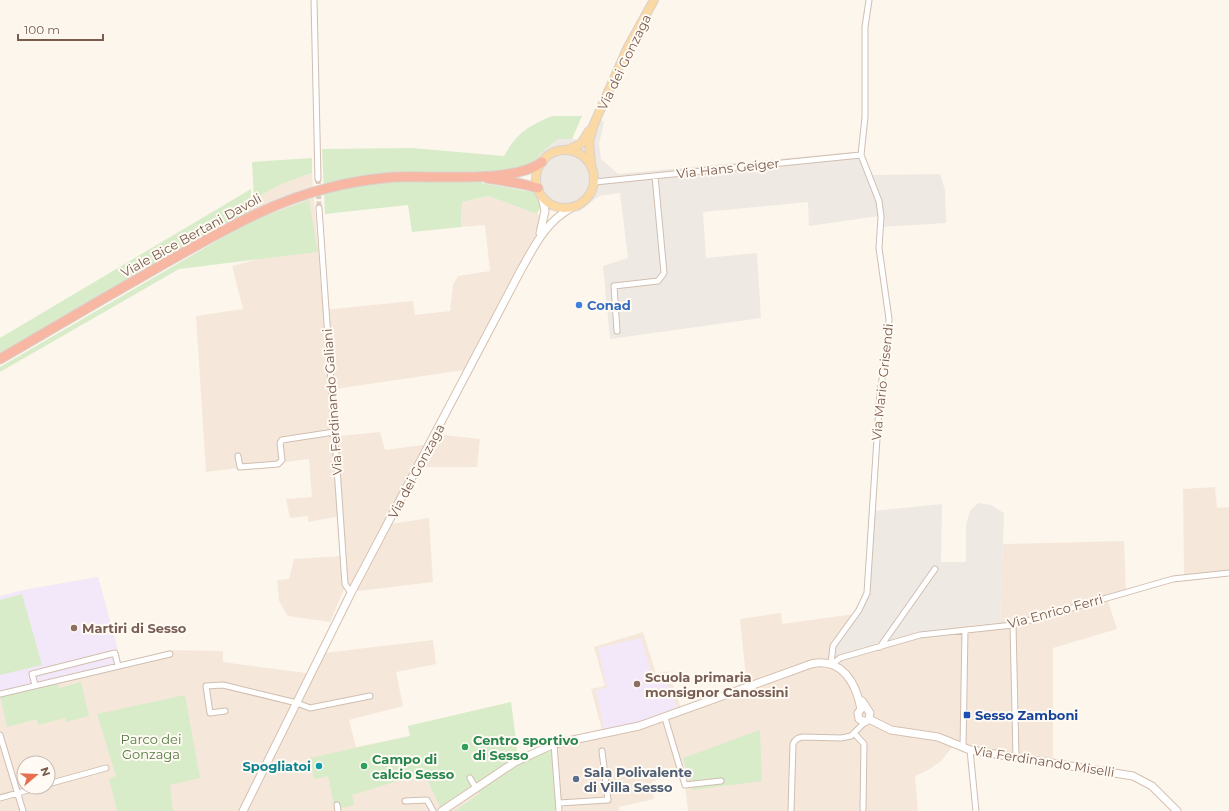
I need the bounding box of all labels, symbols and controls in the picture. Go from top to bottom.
street label: Via dei Gonzaga [594,11,654,113]
scale bar [18,16,103,42]
text: 100 m [24,22,60,37]
street label: Via Hans Geiger [676,155,780,181]
street label: Viale Bice Bertani Davoli [118,190,264,280]
place label: Conad [587,297,631,313]
marker: Conad [574,300,584,310]
street label: Via Mario Grisendi [868,323,896,441]
street label: Via Ferdinando Galiani [319,328,345,476]
street label: Via dei Gonzaga [384,421,448,521]
street label: Via Enrico Ferri [1006,591,1104,631]
place label: Martiri di Sesso [82,620,187,636]
marker: Martiri di Sesso [69,623,79,633]
place label: Scuola primaria monsignor Canossini [645,669,789,700]
marker: Scuola primaria monsignor Canossini [632,679,642,689]
place label: Sesso Zamboni [975,707,1078,723]
marker: Sesso Zamboni [962,710,972,720]
park label: Parco dei Gonzaga [121,731,181,762]
place label: Centro sportivo di Sesso [473,732,579,763]
marker: Centro sportivo di Sesso [460,742,470,752]
street label: Via Ferdinando Miselli [972,742,1116,780]
place label: Campo di calcio Sesso [372,751,455,782]
north arrow [16,755,56,795]
place label: Spogliatoi [242,758,311,774]
marker: Spogliatoi [314,761,324,771]
marker: Campo di calcio Sesso [359,761,369,771]
place label: Sala Polivalente di Villa Sesso [584,764,692,795]
text: N [37,765,54,778]
marker: Sala Polivalente di Villa Sesso [571,774,581,784]

